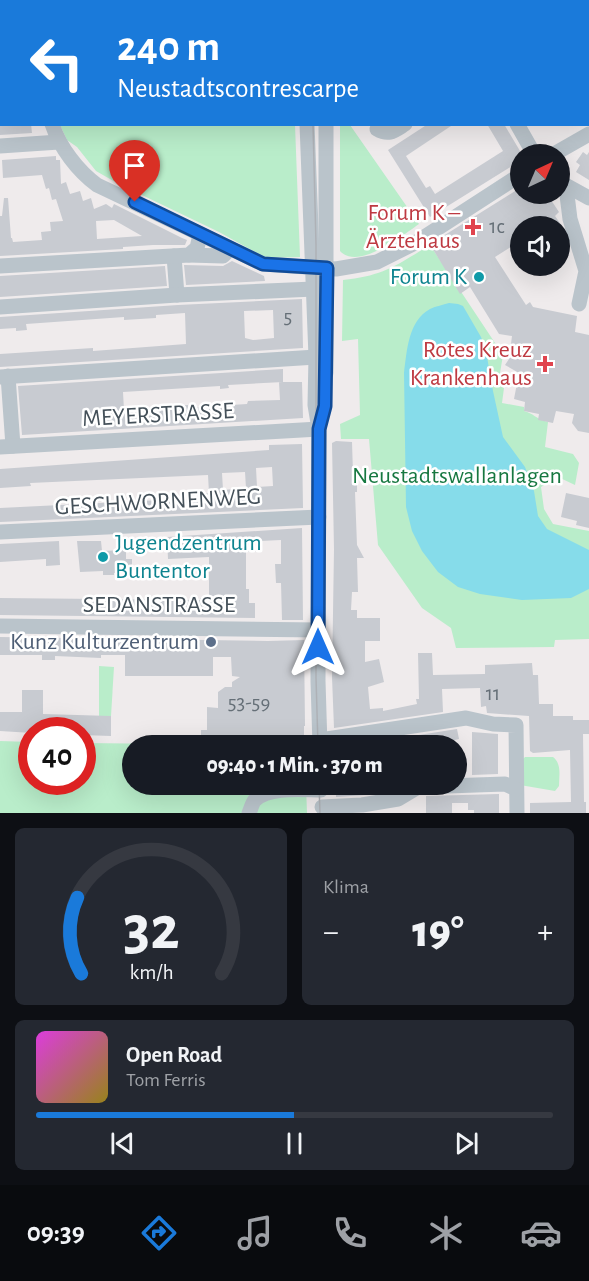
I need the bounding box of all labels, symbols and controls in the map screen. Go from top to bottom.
icon: left [18,24,96,102]
text: 240 m [117,26,220,68]
text: Neustadtscontrescarpe [117,75,359,102]
pin [109,140,160,202]
north arrow [510,144,570,204]
map controls [510,144,570,276]
icon: arrive [118,149,151,182]
place label: Forum K – Ärztehaus [366,201,461,253]
house number: 1c [489,216,505,237]
button: sound [510,216,570,276]
marker: Forum K – Ärztehaus [464,218,482,236]
place label: Forum K [390,265,468,289]
marker: Forum K [472,270,486,284]
house number: 5 [284,306,292,327]
place label: Rotes Kreuz Krankenhaus [410,338,532,390]
marker: Rotes Kreuz Krankenhaus [536,355,554,373]
street label: MEYERSTRASSE [81,399,235,431]
park label: Neustadtswallanlagen [352,464,562,488]
street label: GESCHWORNENWEG [54,485,262,519]
place label: Jugendzentrum Buntentor [115,531,262,583]
marker: Jugendzentrum Buntentor [96,550,110,564]
street label: SEDANSTRASSE [83,593,236,617]
position arrow [286,615,350,679]
place label: Kunz Kulturzentrum [10,630,199,654]
marker: Kunz Kulturzentrum [204,635,218,649]
house number: 11 [486,683,500,704]
house number: 53-59 [228,692,270,713]
speed limit sign: 40 [18,717,96,795]
text: 09:40 · 1 Min. · 370 m [206,754,383,776]
text: Klima [323,877,369,897]
text: 32 [123,898,179,960]
text: 19° [412,910,464,955]
text: − [323,916,339,949]
text: + [537,916,553,949]
text: km/h [129,962,173,983]
text: Open Road [126,1044,222,1066]
text: Tom Ferris [126,1070,206,1090]
icon: previous [106,1127,139,1160]
icon: pause [278,1127,311,1160]
icon: next [450,1127,483,1160]
icon: directions [138,1212,180,1254]
icon: music [234,1212,276,1254]
icon: phone [329,1212,371,1254]
icon: climate [425,1212,467,1254]
icon: car [520,1212,562,1254]
text: 09:39 [27,1219,85,1246]

